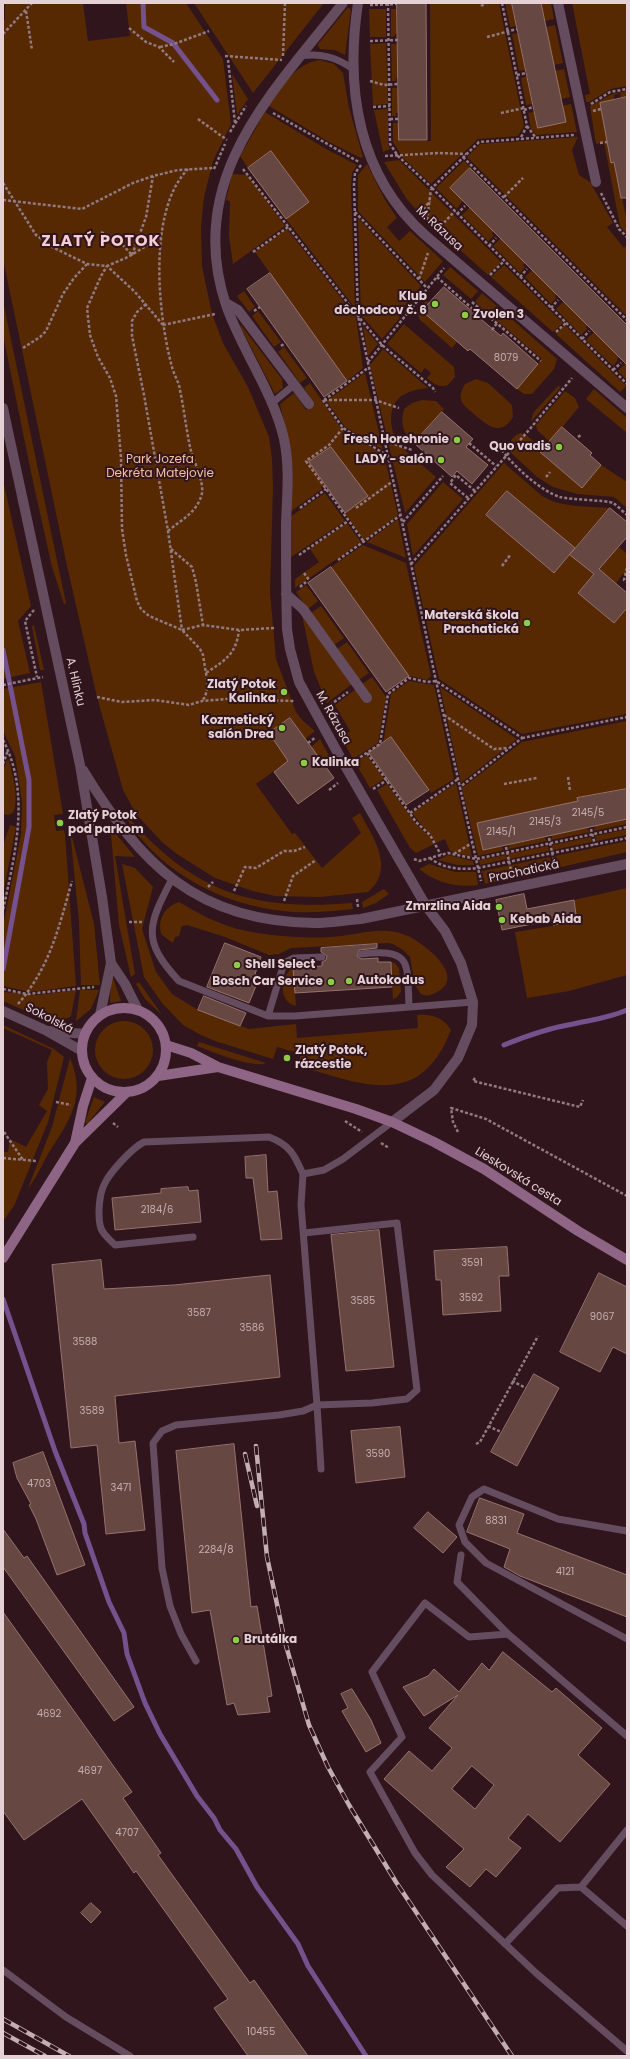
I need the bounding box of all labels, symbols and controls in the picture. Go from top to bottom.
street label: M. Rázusa [413,204,465,254]
district label: ZLATÝ POTOK [41,232,161,252]
place label: Klub dôchodcov č. 6 [334,290,427,318]
marker: Klub dôchodcov č. 6 [430,299,440,309]
place label: Zvolen 3 [473,308,524,322]
marker: Zvolen 3 [460,310,470,320]
house number: 8079 [494,352,518,364]
place label: Fresh Horehronie [344,433,449,447]
marker: Fresh Horehronie [452,435,462,445]
place label: Quo vadis [489,440,551,454]
marker: Quo vadis [554,442,564,452]
park label: Park Jozefa Dekréta Matejovie [106,453,214,481]
place label: LADY - salón [355,453,433,467]
marker: LADY - salón [436,455,446,465]
place label: Materská škola Prachatická [424,609,519,637]
marker: Materská škola Prachatická [522,618,532,628]
street label: A. Hlinku [62,656,88,708]
place label: Zlatý Potok Kalinka [207,678,276,706]
marker: Zlatý Potok Kalinka [279,687,289,697]
street label: M. Rázusa [312,689,354,747]
place label: Kozmetický salón Drea [201,714,274,742]
marker: Kozmetický salón Drea [277,723,287,733]
place label: Kalinka [312,756,359,770]
marker: Kalinka [299,758,309,768]
house number: 2145/5 [572,807,604,819]
place label: Zlatý Potok pod parkom [68,809,144,837]
house number: 2145/3 [529,816,561,828]
marker: Zlatý Potok pod parkom [55,818,65,828]
house number: 2145/1 [486,826,516,838]
street label: Prachatická [488,858,560,886]
place label: Zmrzlina Aida [406,900,491,914]
marker: Zmrzlina Aida [494,902,504,912]
place label: Kebab Aida [510,913,581,927]
marker: Kebab Aida [497,915,507,925]
place label: Shell Select [245,958,315,972]
marker: Shell Select [232,960,242,970]
place label: Autokodus [357,974,424,988]
place label: Bosch Car Service [212,975,323,989]
marker: Autokodus [344,976,354,986]
marker: Bosch Car Service [326,977,336,987]
street label: Sokolská [23,1001,75,1037]
place label: Zlatý Potok, rázcestie [295,1044,367,1072]
marker: Zlatý Potok, rázcestie [282,1053,292,1063]
street label: Lieskovská cesta [472,1144,564,1210]
house number: 2184/6 [141,1204,173,1216]
house number: 3591 [461,1257,483,1269]
house number: 3592 [459,1292,483,1304]
house number: 3585 [351,1295,375,1307]
house number: 3587 [187,1307,211,1319]
house number: 9067 [590,1311,614,1323]
house number: 3586 [240,1322,264,1334]
house number: 3588 [73,1336,97,1348]
house number: 3589 [80,1405,104,1417]
house number: 3590 [366,1448,390,1460]
house number: 4703 [27,1478,51,1490]
house number: 3471 [111,1482,131,1494]
house number: 8831 [485,1515,507,1527]
house number: 2284/8 [198,1544,234,1556]
house number: 4121 [556,1566,574,1578]
place label: Brutálka [244,1633,297,1647]
marker: Brutálka [231,1635,241,1645]
house number: 4692 [37,1708,61,1720]
house number: 4697 [78,1765,102,1777]
house number: 4707 [115,1827,139,1839]
house number: 10455 [247,2026,275,2038]

